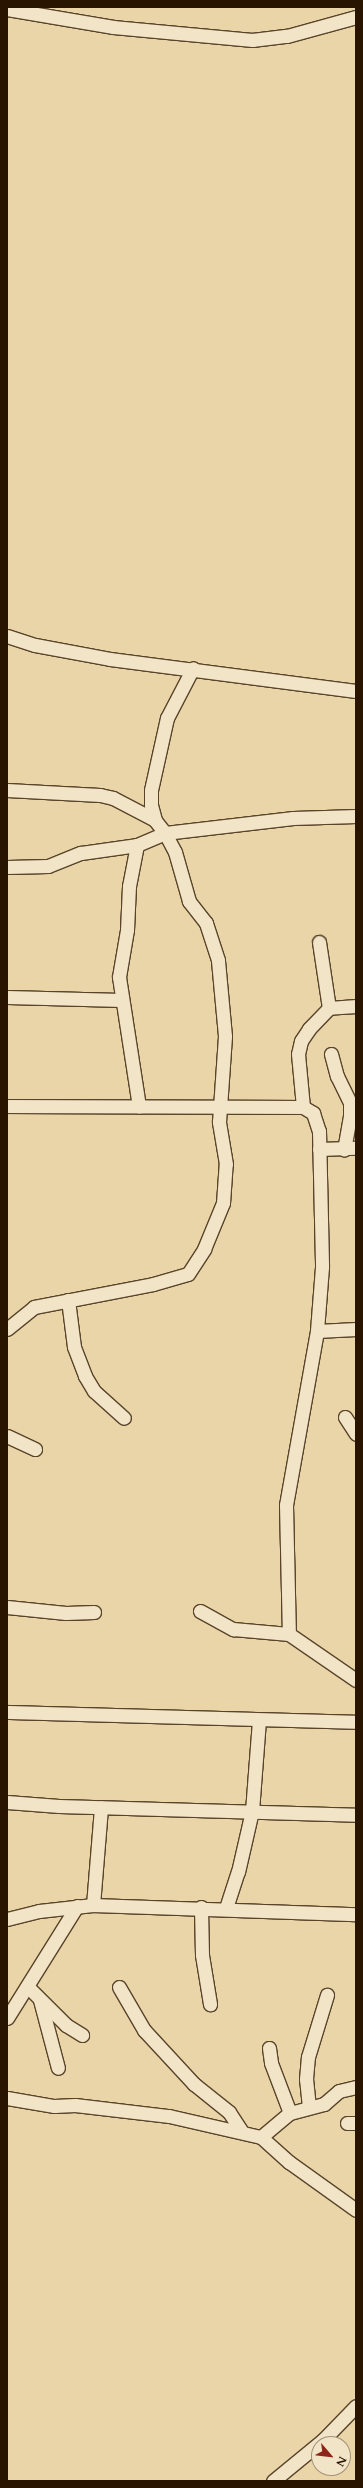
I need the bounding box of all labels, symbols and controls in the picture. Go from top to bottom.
north arrow [311,2436,351,2476]
text: N [332,2454,350,2469]

